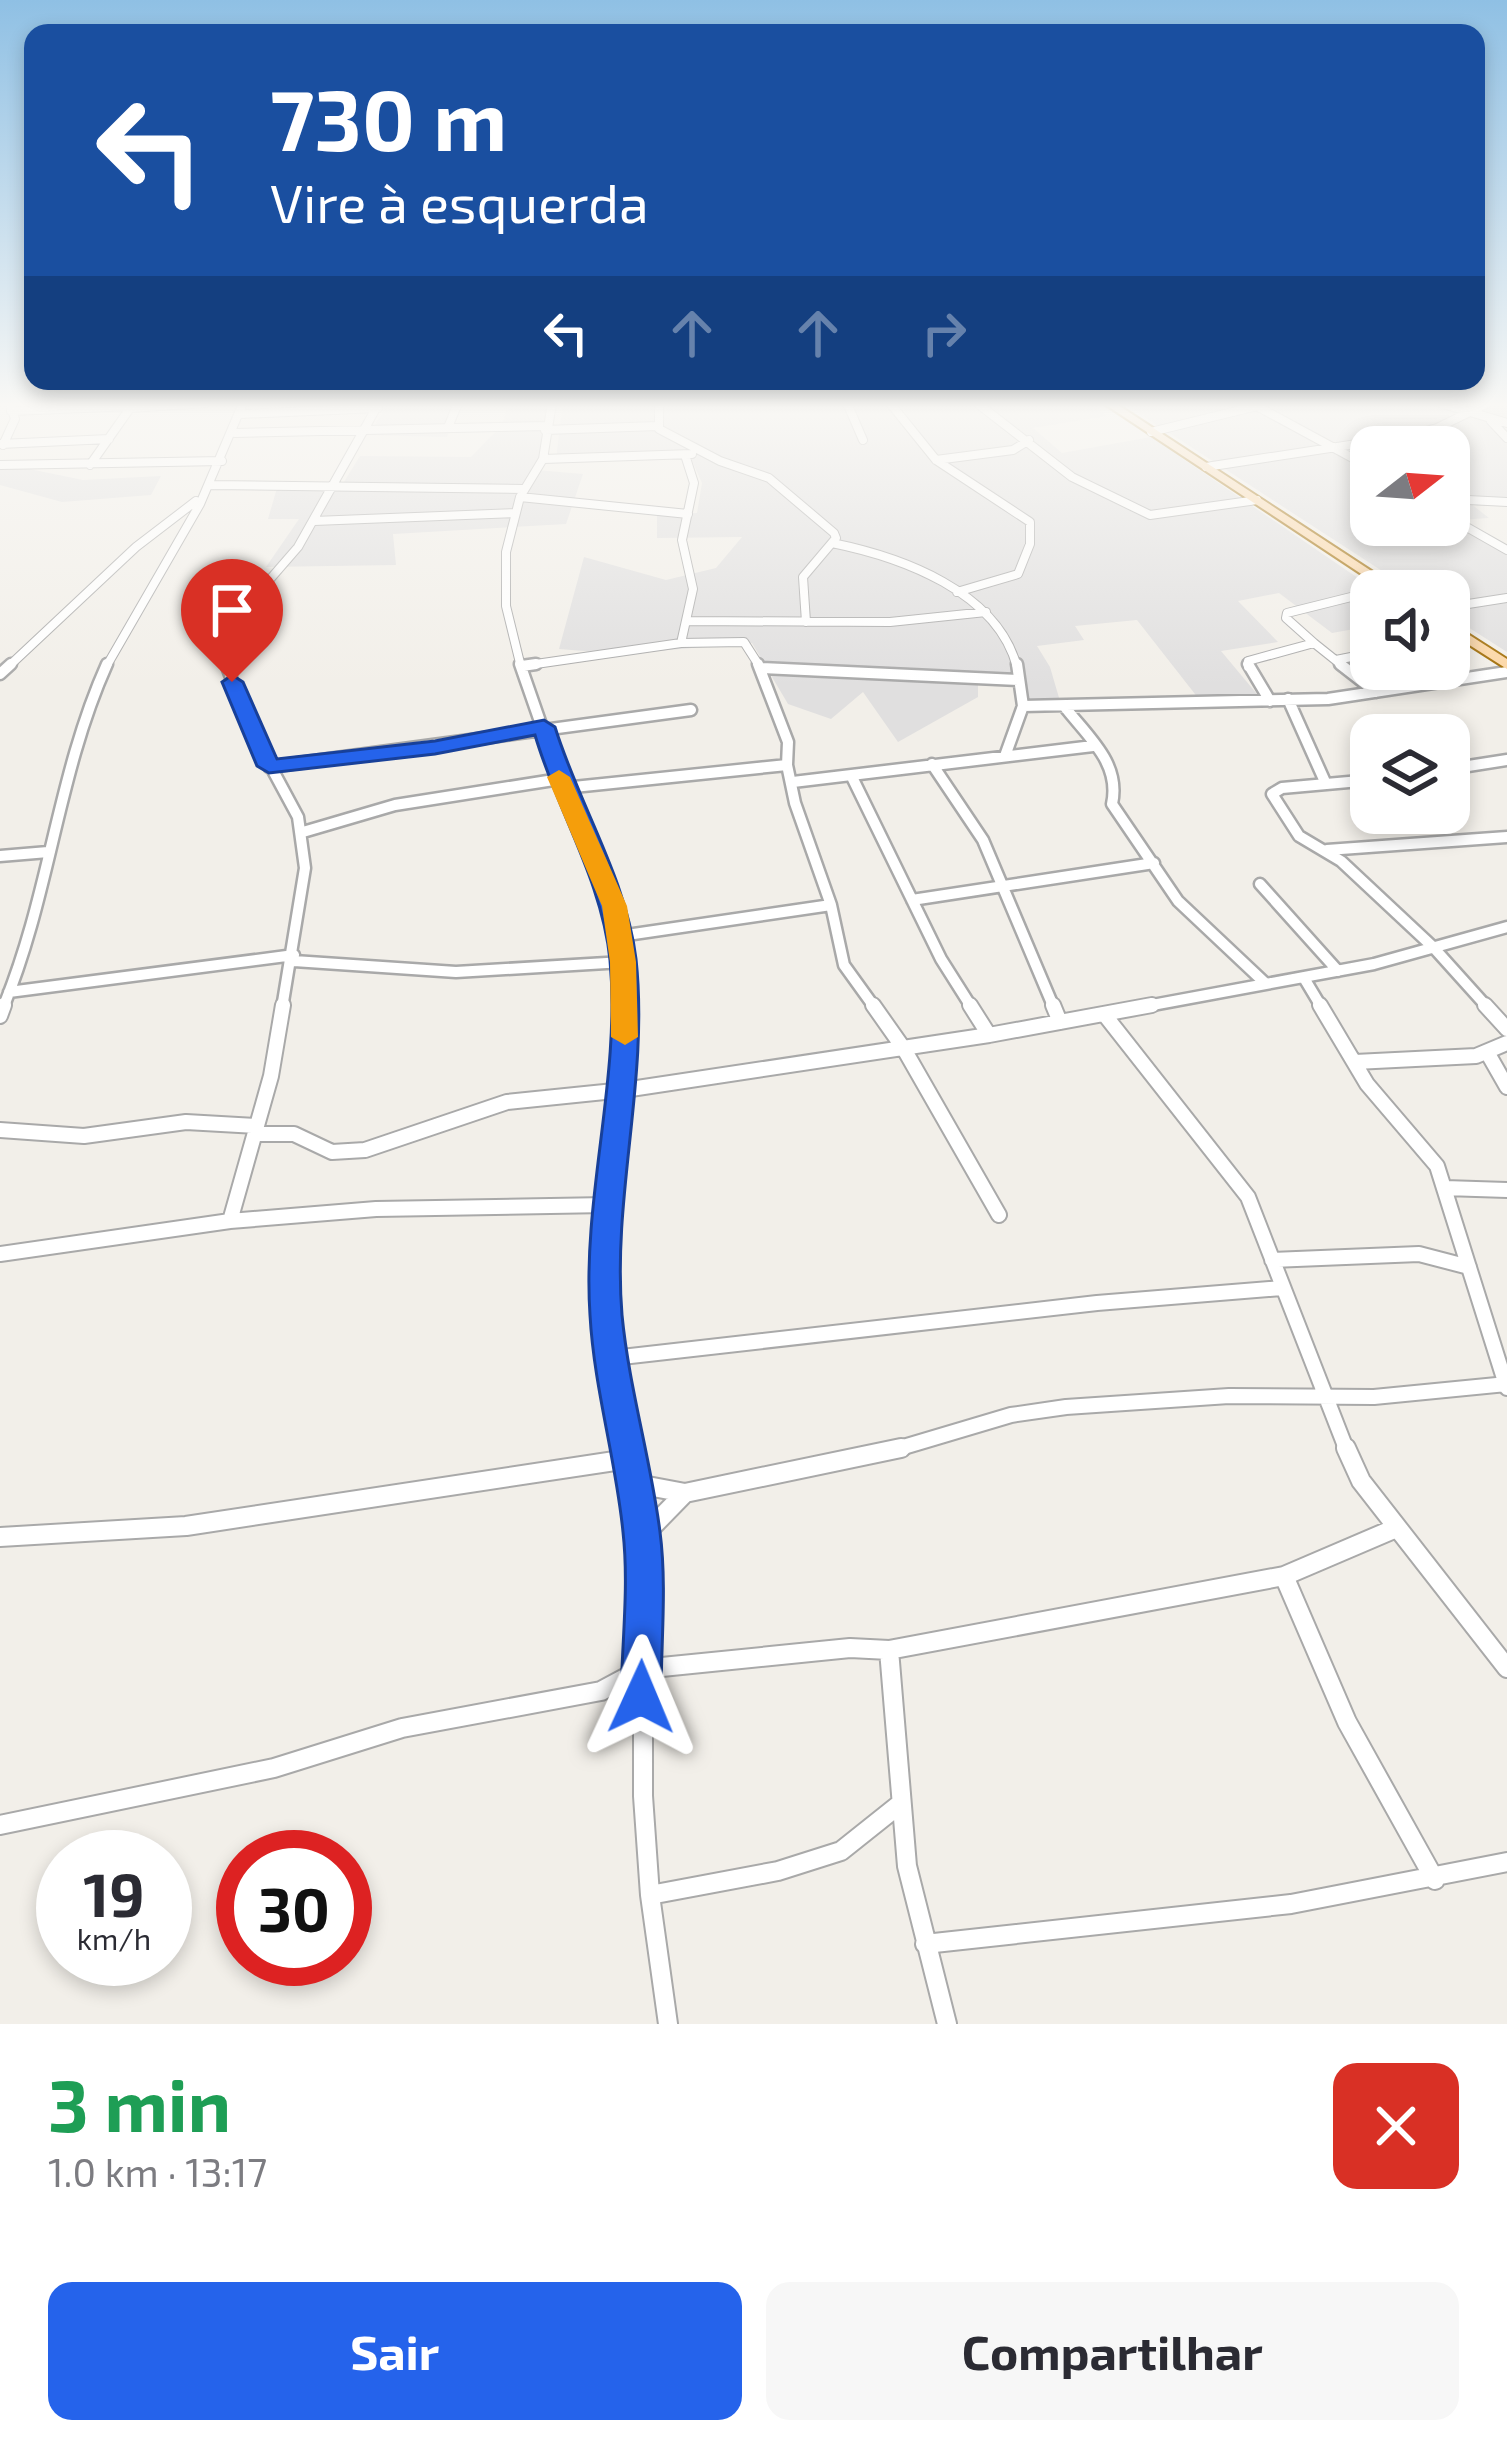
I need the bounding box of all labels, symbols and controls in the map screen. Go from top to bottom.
text: 730 m [270,67,507,168]
icon: left [72,72,228,228]
text: Vire à esquerda [270,169,649,234]
icon: left [533,300,599,366]
icon: ahead [659,300,725,366]
icon: ahead [785,300,851,366]
icon: right [911,300,977,366]
north arrow [1350,426,1470,546]
map controls [1350,426,1470,834]
pin [181,559,283,682]
button: sound [1350,570,1470,690]
icon: arrive [199,577,265,643]
button: layers [1350,714,1470,834]
position arrow [578,1634,704,1760]
speed limit sign: 30 [216,1830,372,1986]
text: 19 [83,1857,145,1929]
text: km/h [77,1920,151,1956]
text: 3 min [48,2060,231,2146]
button: close [1333,2063,1459,2189]
text: 1.0 km · 13:17 [48,2148,267,2195]
button: Sair [48,2282,742,2420]
button: Compartilhar [766,2282,1459,2420]

